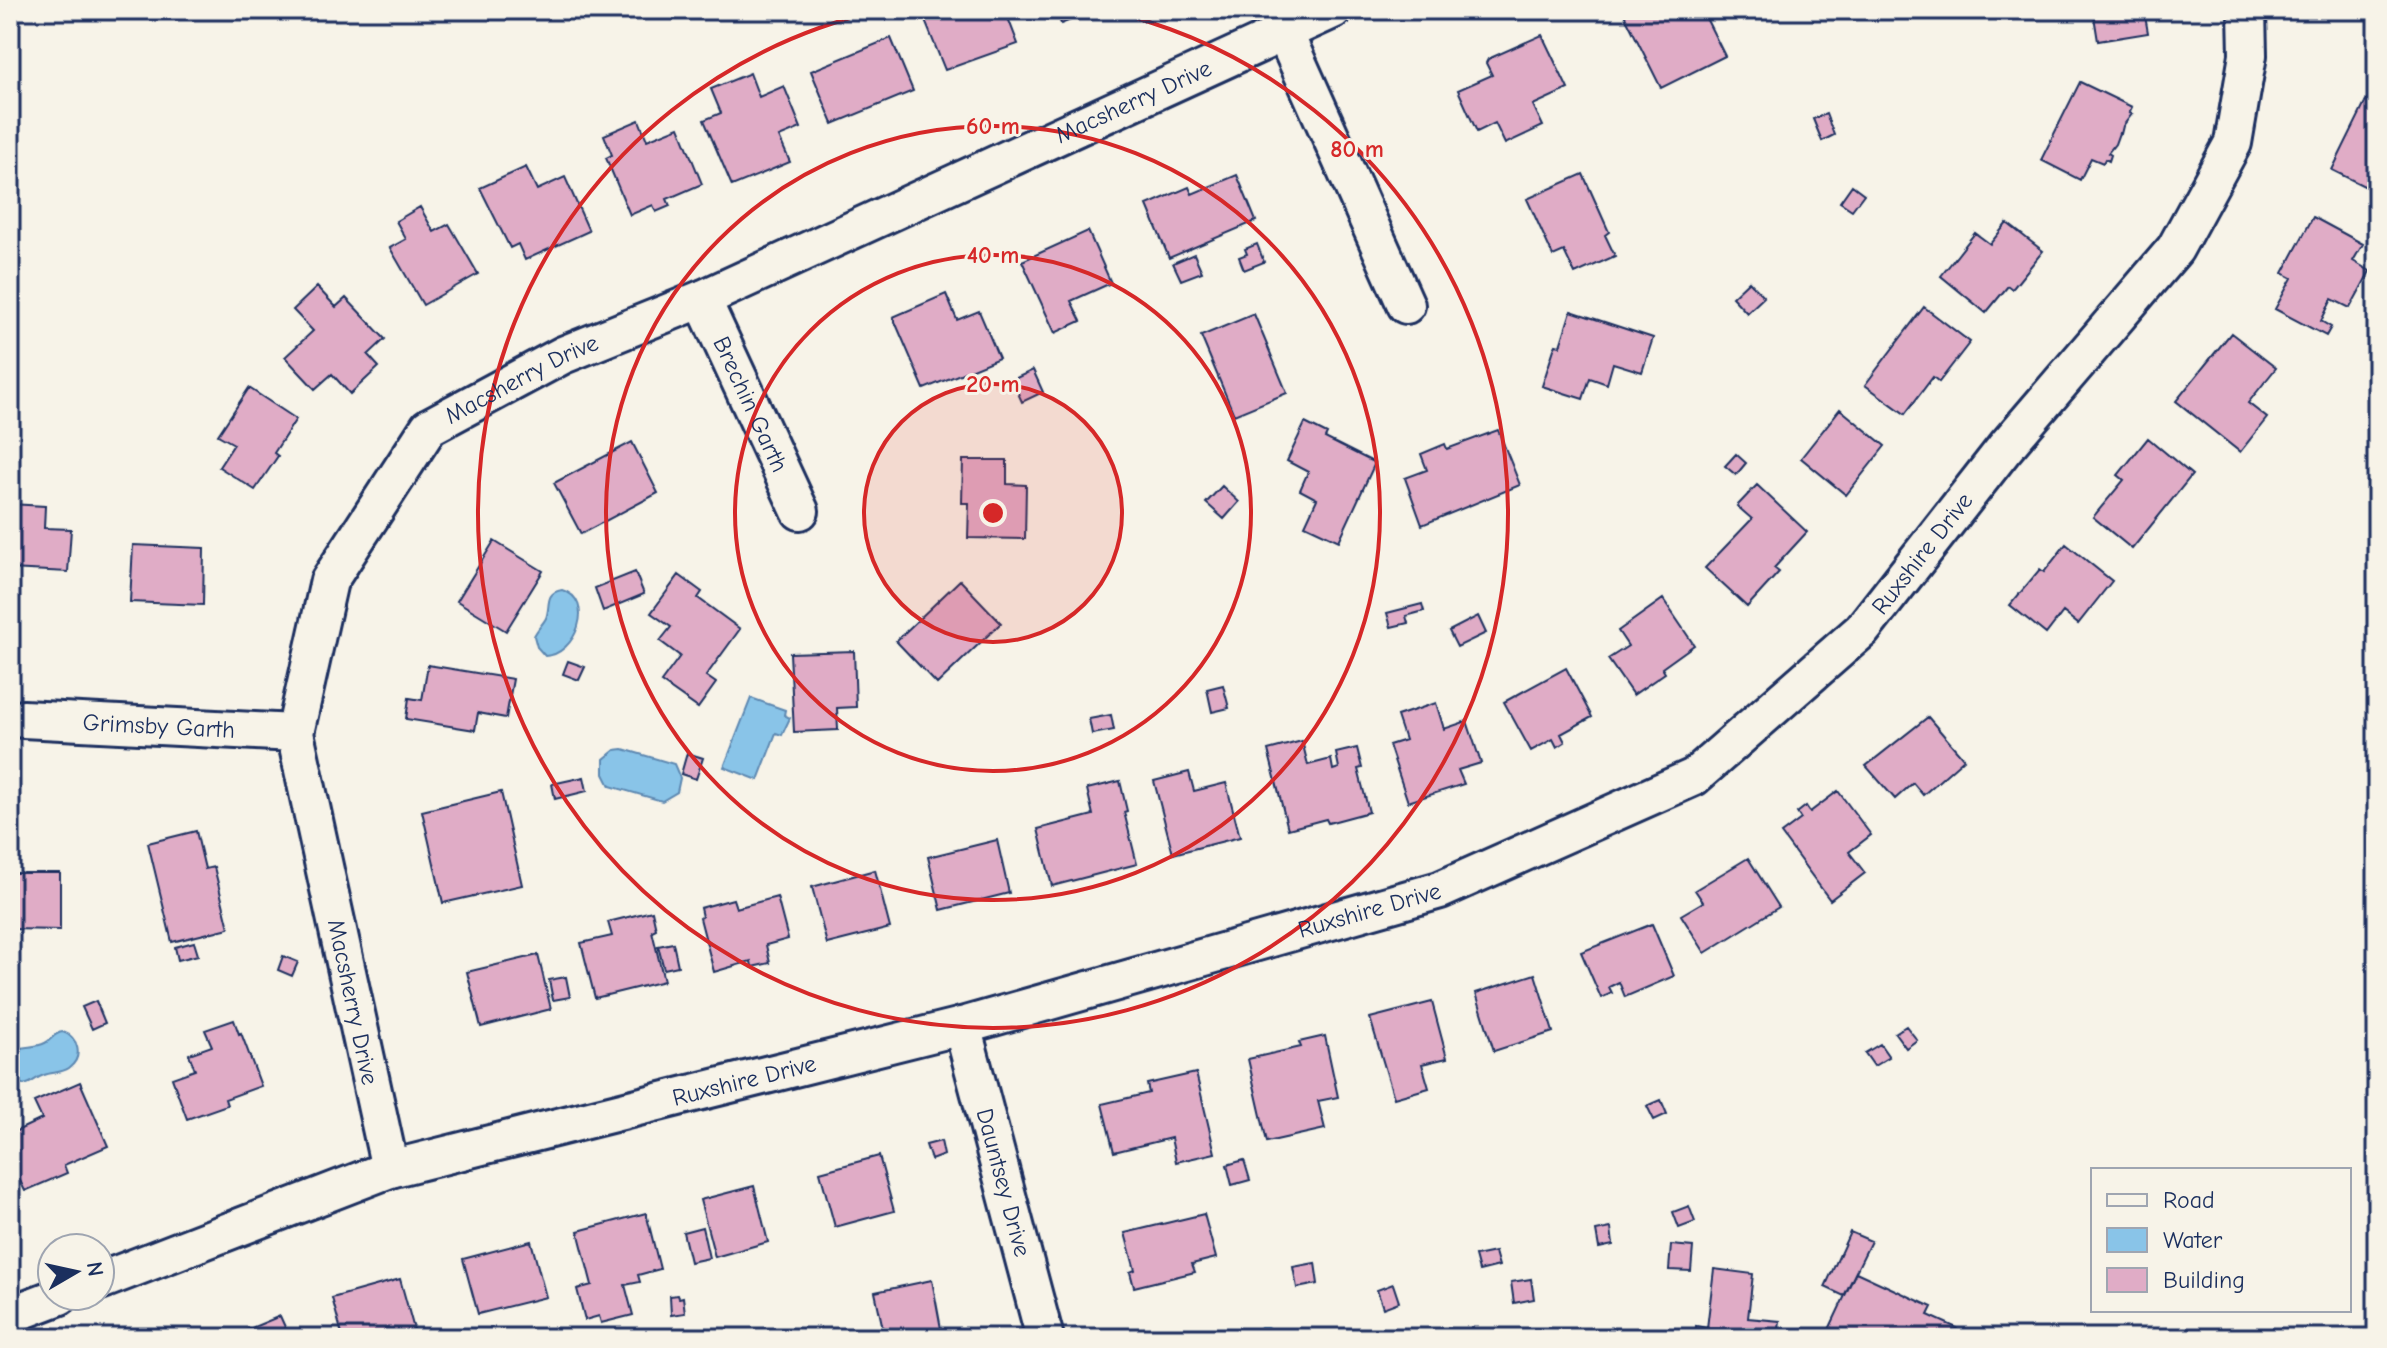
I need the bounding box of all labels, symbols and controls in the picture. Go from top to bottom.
street label: Macsherry Drive [1051,54,1216,149]
text: 60 m [966,112,1020,140]
text: 80 m [1330,135,1384,163]
text: 40 m [967,241,1019,269]
street label: Macsherry Drive [440,328,602,430]
street label: Brechin Garth [707,332,794,476]
text: 20 m [966,370,1020,398]
street label: Ruxshire Drive [1866,487,1978,620]
centre of rings [979,499,1007,527]
street label: Grimsby Garth [82,708,236,744]
street label: Ruxshire Drive [1295,877,1444,944]
street label: Macsherry Drive [322,917,384,1087]
street label: Ruxshire Drive [669,1049,819,1112]
street label: Dauntsey Drive [971,1105,1037,1260]
legend [2091,1168,2351,1312]
text: Road [2163,1186,2215,1214]
text: Water [2163,1226,2223,1254]
north arrow [36,1232,116,1312]
text: N [81,1260,109,1278]
text: Building [2163,1266,2245,1294]

